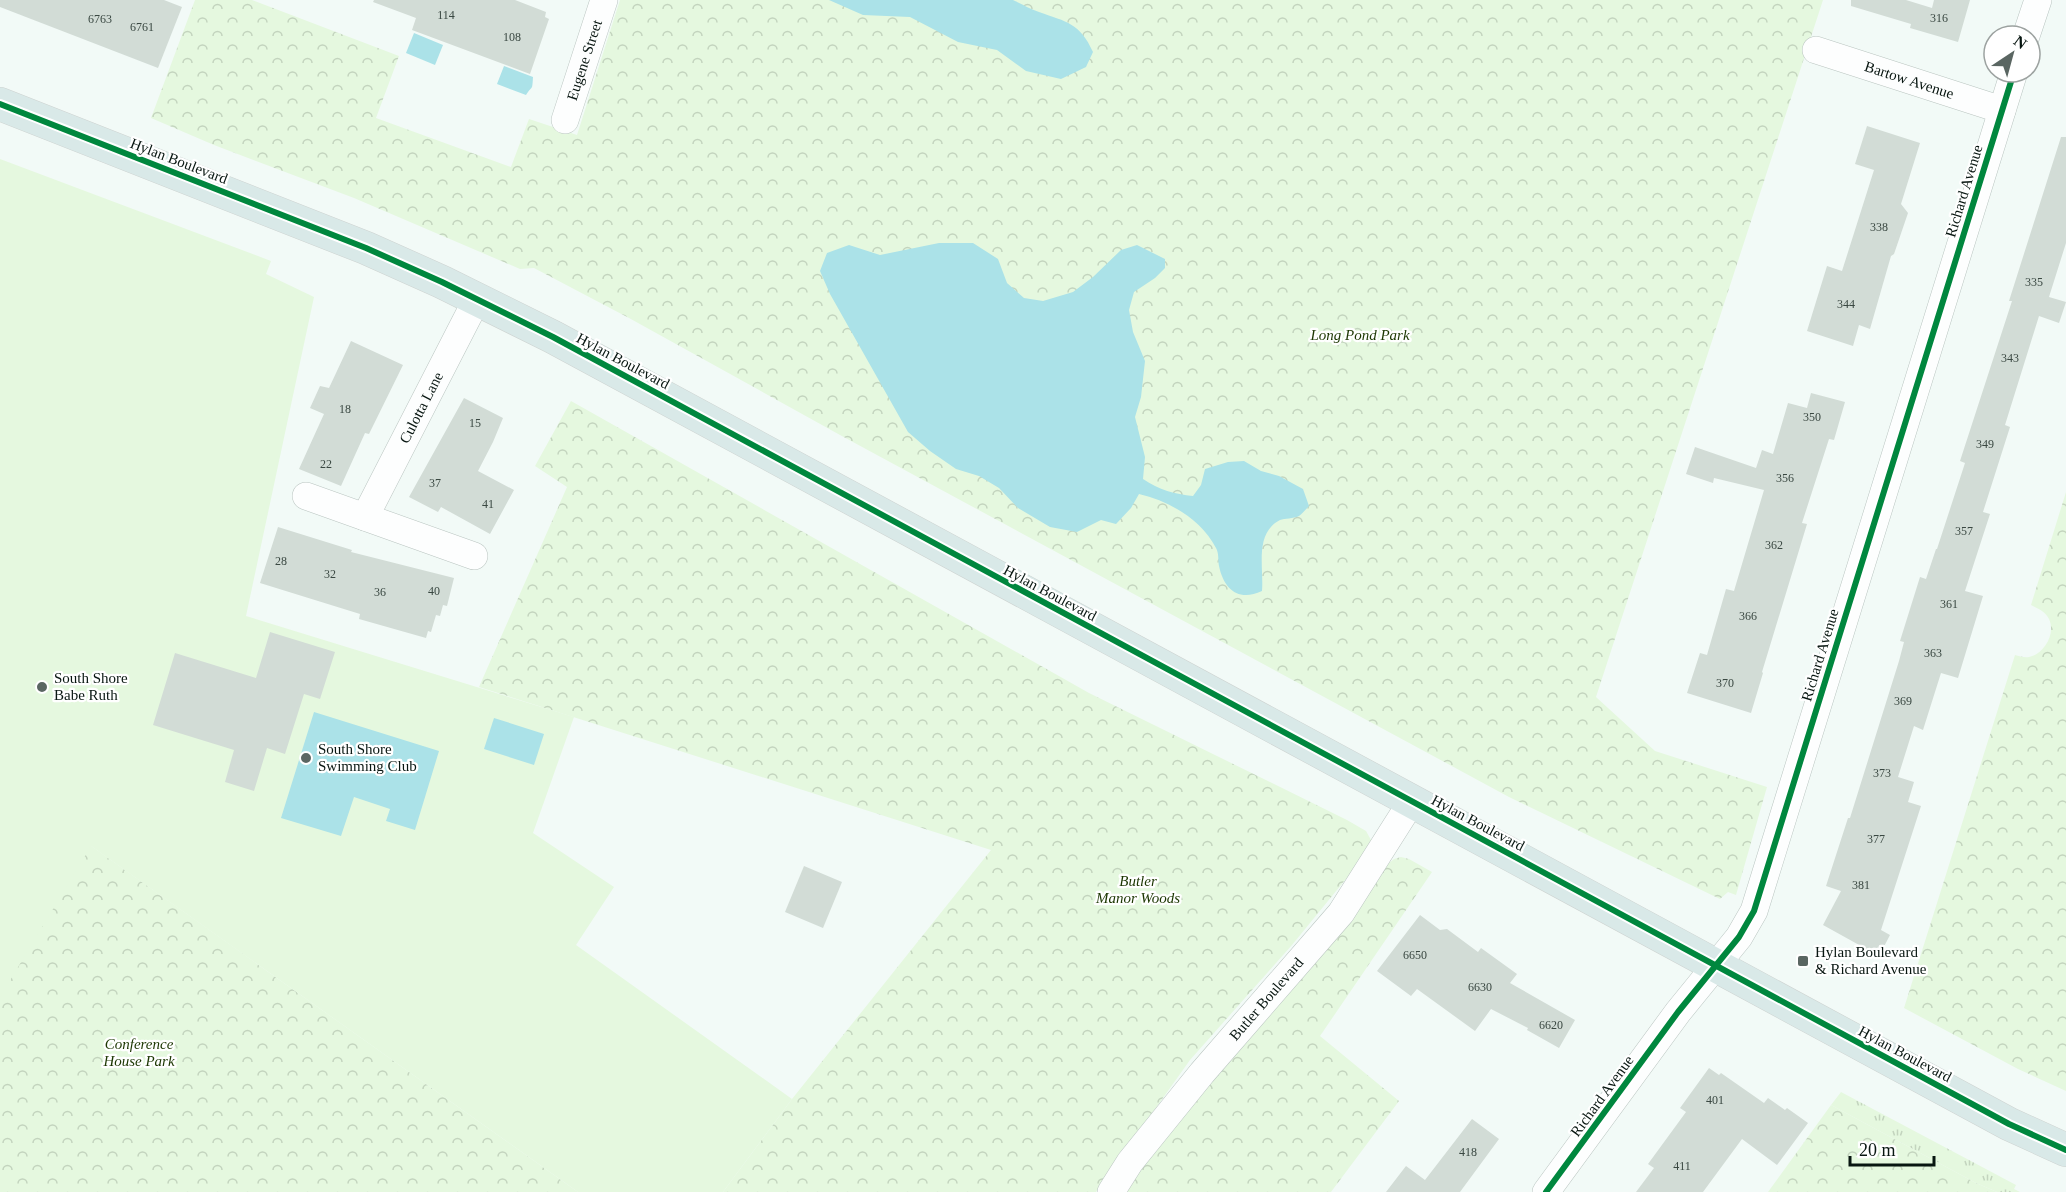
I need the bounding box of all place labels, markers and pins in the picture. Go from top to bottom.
place label: South Shore Babe Ruth [54,670,128,703]
marker: South Shore Babe Ruth [35,680,49,694]
place label: South Shore Swimming Club [318,741,417,774]
marker: South Shore Swimming Club [299,751,313,765]
place label: Hylan Boulevard & Richard Avenue [1815,944,1927,977]
marker: Hylan Boulevard & Richard Avenue [1796,954,1810,968]

